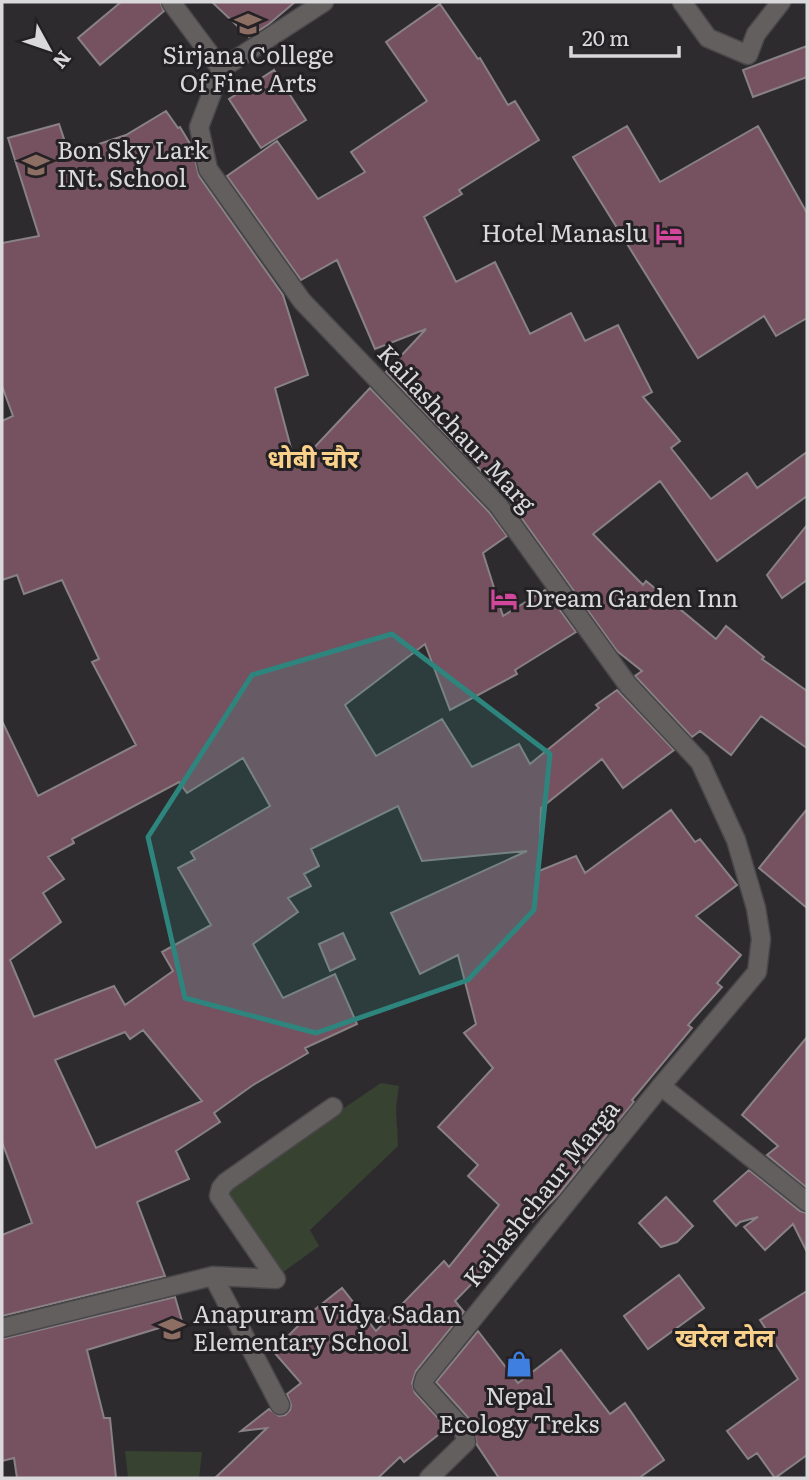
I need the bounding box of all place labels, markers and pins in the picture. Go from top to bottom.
school or university icon: Sirjana College Of Fine Arts [233,9,263,39]
place label: Sirjana College Of Fine Arts [162,36,334,99]
place label: Bon Sky Lark INt. School [57,131,209,194]
school or university icon: Bon Sky Lark INt. School [21,150,51,180]
place label: Hotel Manaslu [481,214,648,249]
hotel icon: Hotel Manaslu [654,219,684,249]
place label: Dream Garden Inn [525,579,738,614]
hotel icon: Dream Garden Inn [489,584,519,614]
place label: Anapuram Vidya Sadan Elementary School [193,1295,462,1358]
school or university icon: Anapuram Vidya Sadan Elementary School [157,1314,187,1344]
shop icon: Nepal Ecology Treks [504,1349,534,1379]
place label: Nepal Ecology Treks [439,1377,599,1440]

